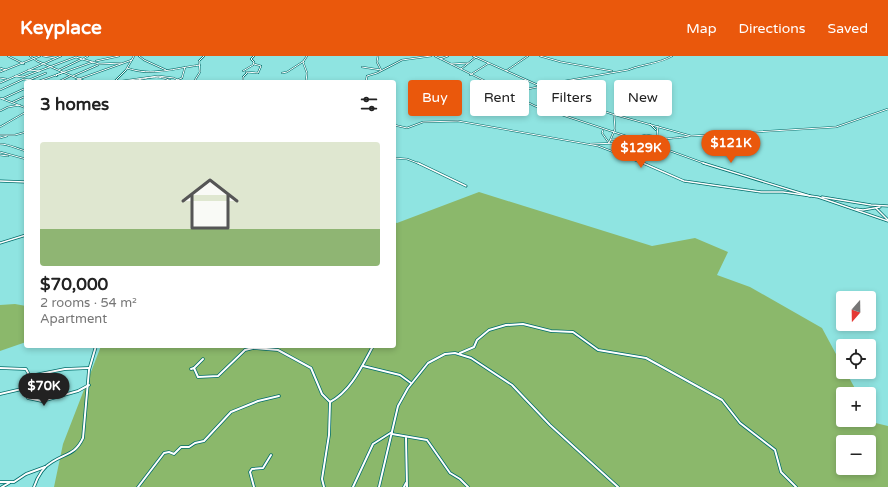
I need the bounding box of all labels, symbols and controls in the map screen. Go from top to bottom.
text: Keyplace [20,17,102,39]
text: Map [686,20,717,37]
text: Directions [739,20,806,37]
text: Saved [828,20,868,37]
chip: Buy [408,80,462,116]
chip: Rent [470,80,529,116]
chip: Filters [537,80,606,116]
chip: New [614,80,672,116]
icon: filters [358,93,380,115]
text: 3 homes [40,94,109,115]
pin: $121K [703,130,759,164]
pin: $129K [613,135,669,169]
text: $121K [710,135,752,151]
text: $129K [620,140,662,156]
icon: home [174,168,246,240]
text: $70,000 [40,274,108,295]
north arrow [836,291,876,331]
map controls [836,291,876,475]
text: 2 rooms · 54 m² [40,295,137,311]
text: Apartment [40,311,107,327]
button: locate [836,339,876,379]
pin: $70K [20,373,68,407]
text: $70K [27,378,61,394]
button: + [836,387,876,427]
button: − [836,435,876,475]

